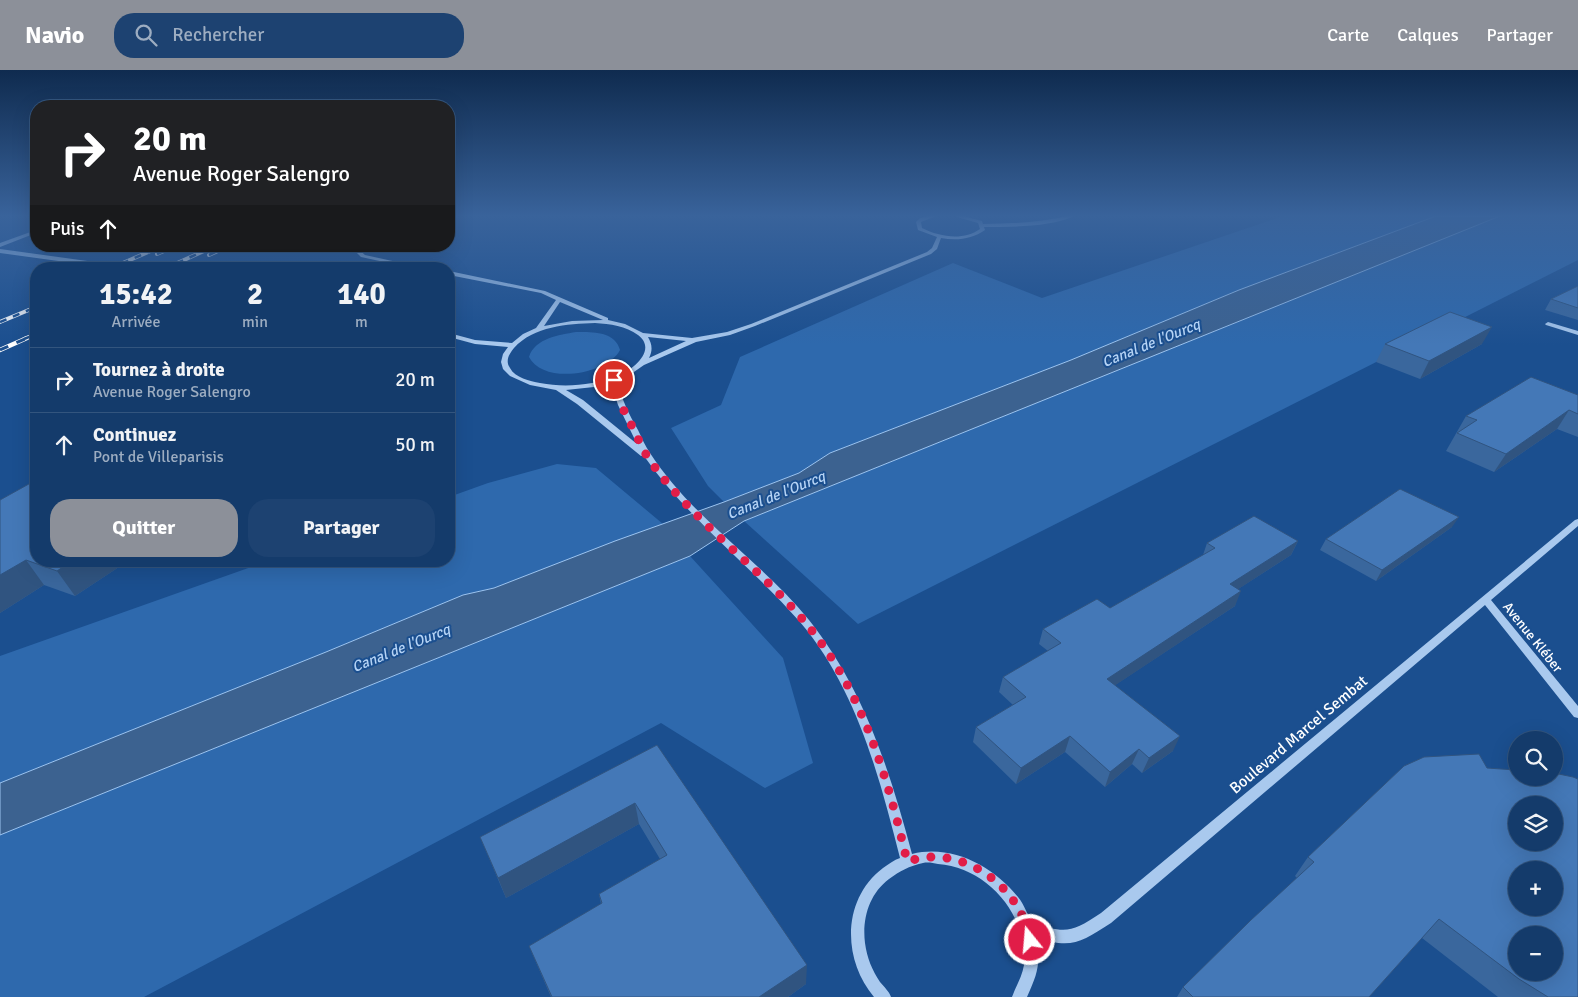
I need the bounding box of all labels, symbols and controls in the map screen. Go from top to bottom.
search box [114,13,464,58]
text: Navio [25,20,84,50]
icon: search [132,21,160,49]
text: Rechercher [172,23,264,47]
text: Carte [1327,24,1369,46]
text: Calques [1397,24,1459,46]
text: Partager [1487,24,1553,46]
text: 20 m [133,117,207,160]
icon: right [50,120,115,185]
text: Avenue Roger Salengro [133,160,350,187]
icon: ahead [94,215,122,243]
text: Puis [50,217,84,241]
text: 15:42 [99,276,173,313]
text: 2 [247,276,263,313]
text: 140 [337,276,386,313]
text: Arrivée [111,312,161,332]
text: min [242,312,268,332]
text: m [355,312,368,332]
water label: Canal de l'Ourcq [1099,315,1204,371]
text: Tournez à droite [93,358,225,382]
pin [593,359,635,401]
icon: right [50,366,78,394]
icon: arrive [600,366,628,394]
text: 20 m [395,368,435,392]
text: Avenue Roger Salengro [93,382,251,402]
text: Continuez [93,423,176,447]
icon: ahead [50,431,78,459]
text: 50 m [395,433,435,457]
text: Pont de Villeparisis [93,447,224,467]
water label: Canal de l'Ourcq [724,467,829,523]
button: Quitter [50,499,238,557]
button: Partager [248,499,435,557]
street label: Avenue Kléber [1499,599,1567,677]
water label: Canal de l'Ourcq [349,620,454,676]
street label: Boulevard Marcel Sembat [1226,671,1372,798]
map controls [1508,731,1563,981]
button: search [1508,731,1563,786]
button: layers [1508,796,1563,851]
button: + [1508,861,1563,916]
position arrow [1003,913,1055,965]
button: − [1508,926,1563,981]

